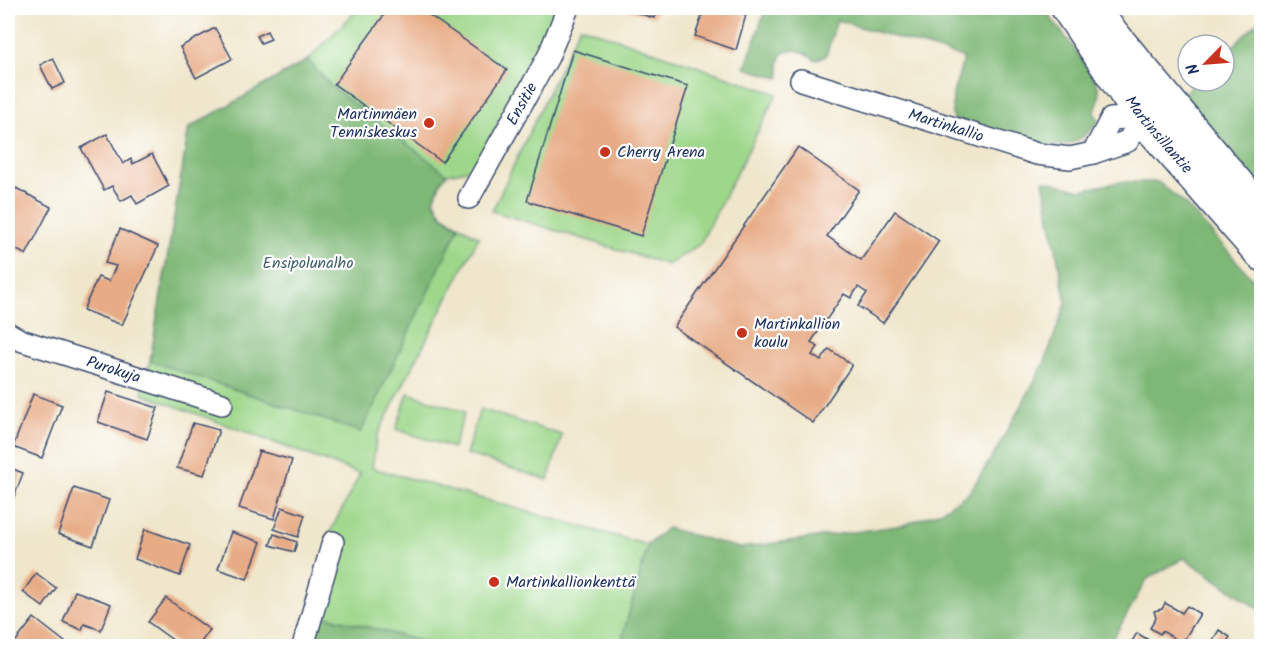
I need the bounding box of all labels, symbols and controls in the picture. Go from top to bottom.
north arrow [1176,33,1236,93]
text: N [1180,59,1207,79]
street label: Ensitie [500,78,544,130]
street label: Martinsillantie [1118,90,1199,179]
place label: Martinmäen Tenniskeskus [330,102,417,145]
street label: Martinkallio [905,102,987,149]
marker: Martinmäen Tenniskeskus [422,116,436,130]
place label: Cherry Arena [617,140,705,165]
marker: Cherry Arena [598,145,612,159]
park label: Ensipolunalho [263,251,353,276]
place label: Martinkallion koulu [754,312,840,355]
marker: Martinkallion koulu [735,326,749,340]
street label: Purokuja [83,349,144,390]
place label: Martinkallionkenttä [506,570,637,595]
marker: Martinkallionkenttä [487,575,501,589]

